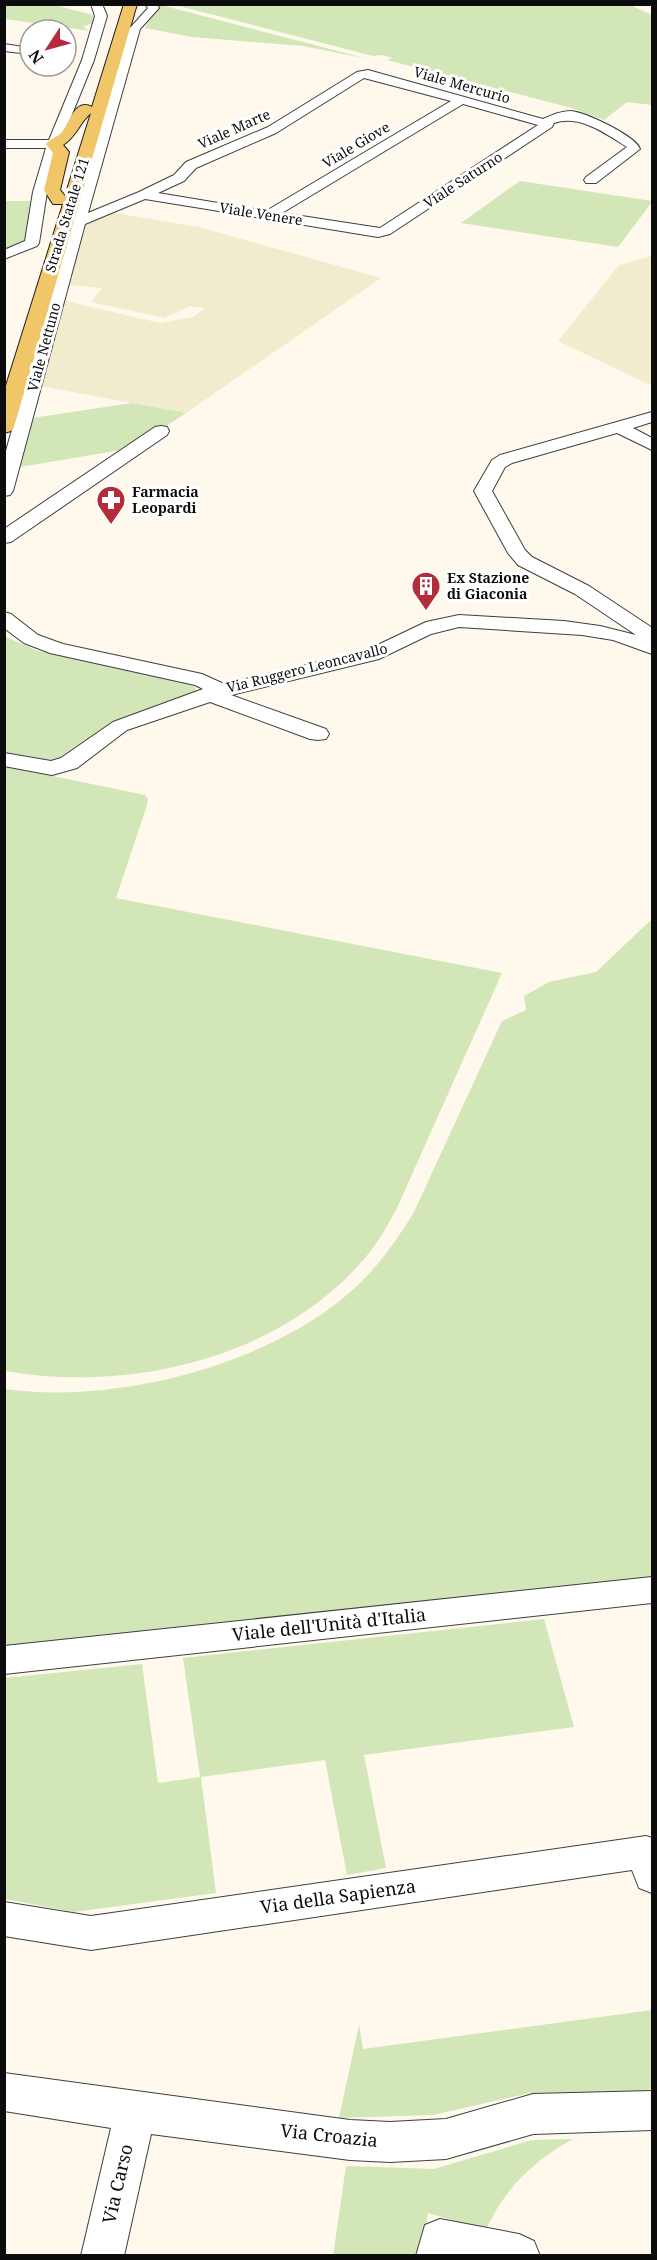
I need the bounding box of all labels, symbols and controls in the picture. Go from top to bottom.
north arrow [18,18,78,78]
text: N [23,45,48,68]
street label: Viale Mercurio [412,62,513,107]
street label: Viale Marte [195,104,273,153]
street label: Viale Giove [319,117,393,172]
street label: Viale Saturno [420,147,506,212]
street label: Strada Statale 121 [40,155,93,275]
street label: Viale Venere [218,198,304,229]
street label: Viale Nettuno [23,300,65,393]
place label: Farmacia Leopardi [132,482,199,517]
pharmacy icon: Farmacia Leopardi [95,484,127,526]
place label: Ex Stazione di Giaconia [447,568,529,603]
building icon: Ex Stazione di Giaconia [410,570,442,612]
street label: Via Ruggero Leoncavallo [224,638,389,697]
street label: Viale dell'Unità d'Italia [231,1602,427,1646]
street label: Via della Sapienza [259,1873,417,1919]
street label: Via Croazia [279,2118,379,2152]
street label: Via Carso [96,2142,138,2226]

